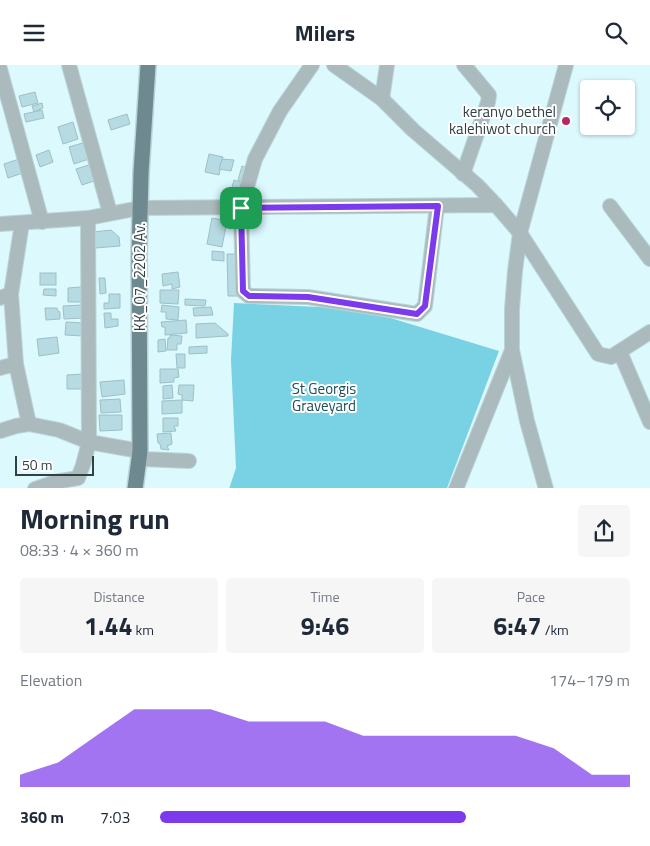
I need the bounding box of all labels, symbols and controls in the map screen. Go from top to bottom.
text: Milers [295,16,355,50]
icon: menu [20,19,48,47]
icon: search [602,19,630,47]
map controls [580,80,635,135]
button: locate [580,80,635,135]
place label: keranyo bethel kalehiwot church [449,100,556,140]
marker: keranyo bethel kalehiwot church [560,115,572,127]
pin [220,187,262,229]
icon: arrive [227,194,255,222]
street label: KK_07_2202 Av. [128,223,151,331]
park label: St Georgis Graveyard [292,377,356,417]
scale bar [15,453,94,477]
text: 50 m [22,454,52,475]
text: Morning run [20,497,170,540]
button: share [578,505,630,557]
text: 08:33 · 4 × 360 m [20,538,139,562]
text: Distance [93,586,145,607]
text: Time [310,586,340,607]
text: Pace [517,586,545,607]
text: 1.44 [84,607,132,645]
text: 9:46 [301,607,349,645]
text: 6:47 [493,607,542,645]
text: km [132,619,154,640]
text: /km [542,619,569,640]
text: Elevation [20,668,82,692]
text: 174–179 m [549,668,630,692]
text: 360 m [20,805,64,829]
text: 7:03 [100,805,130,829]

